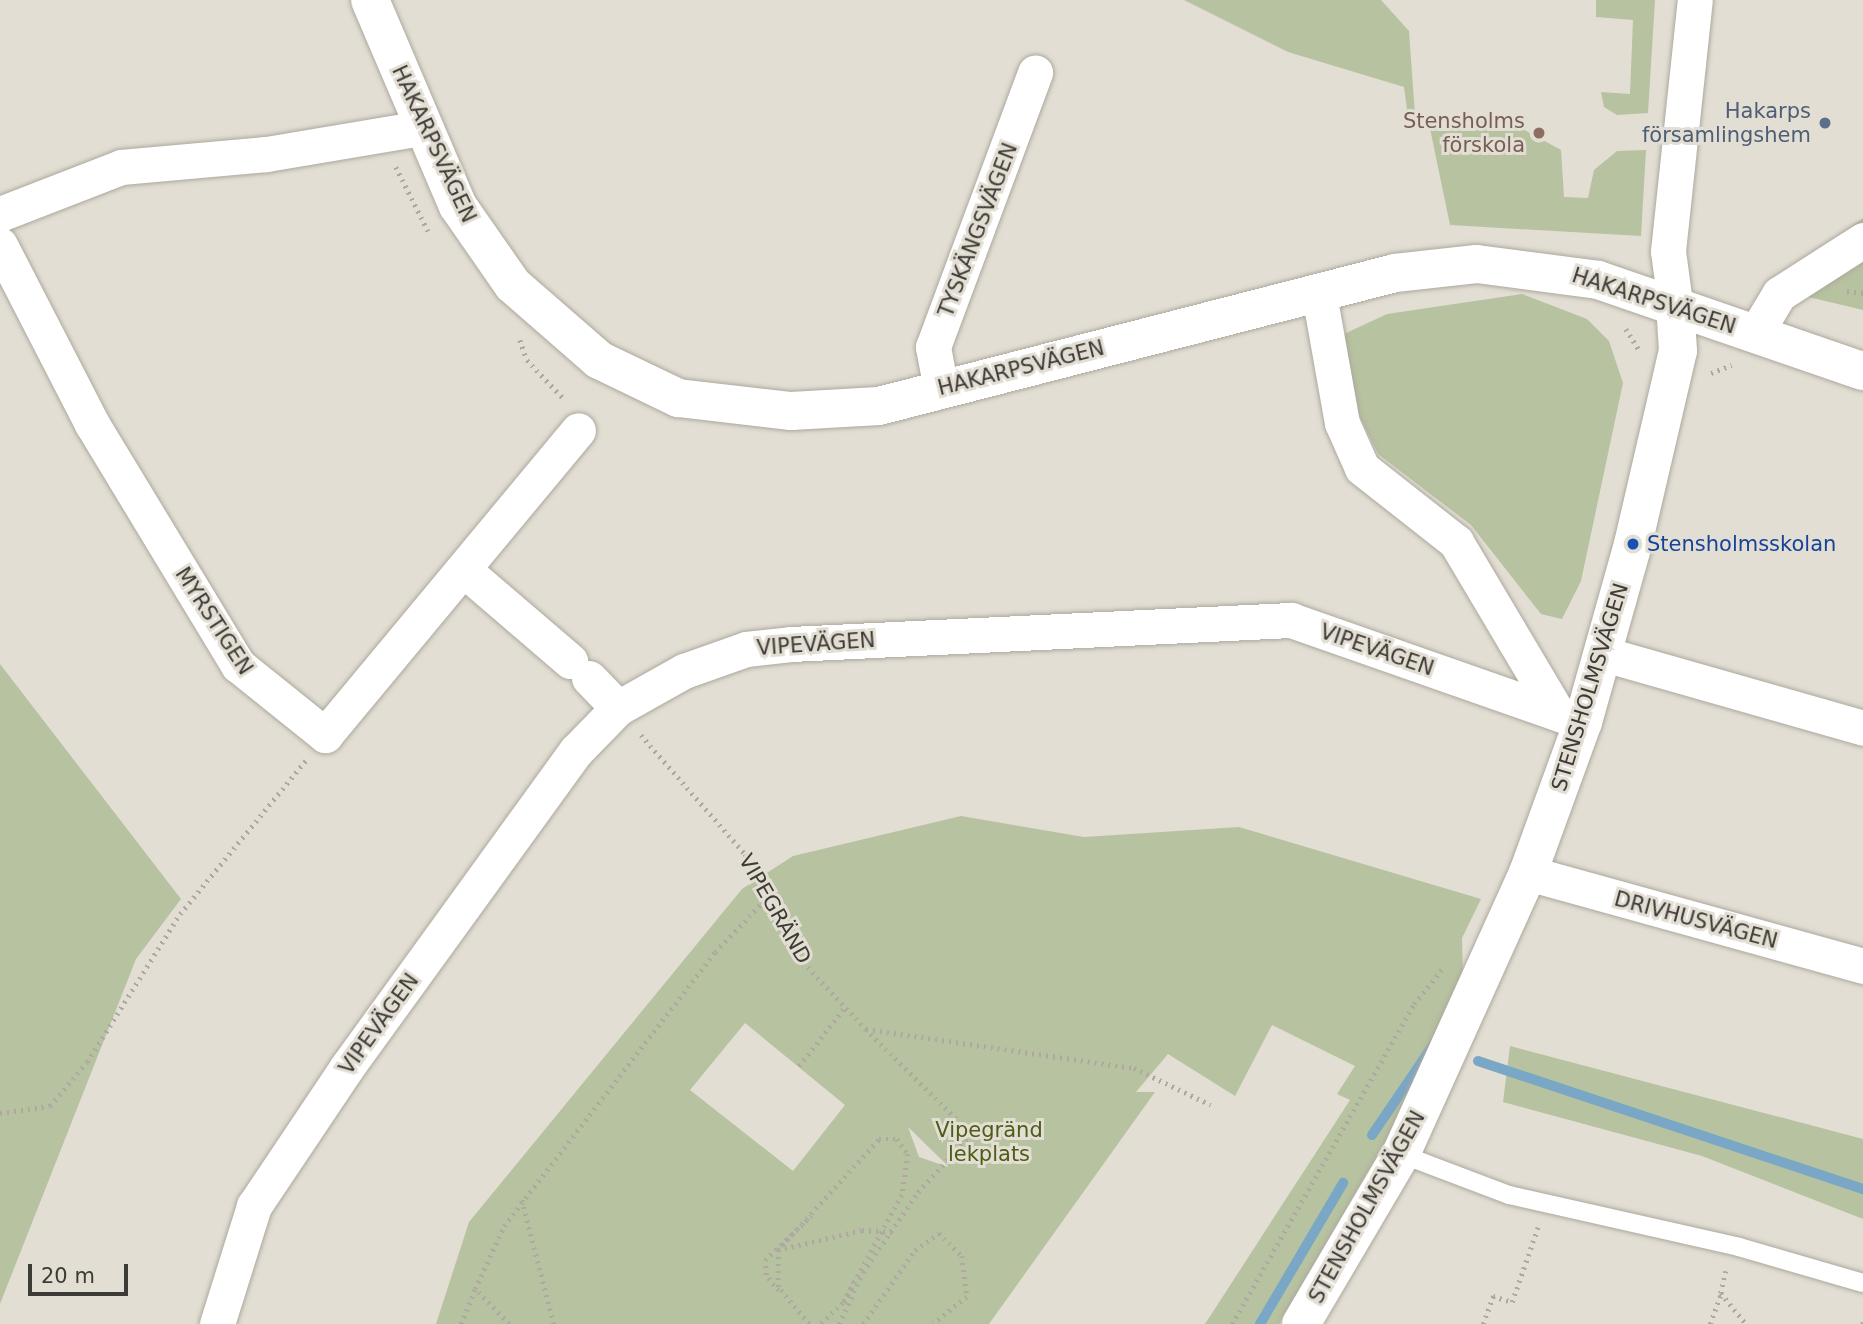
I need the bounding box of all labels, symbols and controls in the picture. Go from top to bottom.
street label: HAKARPSVÄGEN [386,61,482,227]
place label: Hakarps församlingshem [1642,98,1811,148]
place label: Stensholms förskola [1403,108,1525,158]
marker: Hakarps församlingshem [1817,115,1833,131]
marker: Stensholms förskola [1531,125,1547,141]
street label: TYSKÄNGSVÄGEN [933,139,1023,321]
street label: HAKARPSVÄGEN [1569,263,1739,339]
street label: HAKARPSVÄGEN [935,335,1107,401]
place label: Stensholmsskolan [1647,531,1836,557]
marker: Stensholmsskolan [1625,536,1641,552]
street label: MYRSTIGEN [170,563,258,679]
street label: STENSHOLMSVÄGEN [1546,580,1634,794]
street label: VIPEVÄGEN [1317,619,1437,681]
street label: VIPEVÄGEN [756,627,876,661]
street label: VIPEGRÄND [733,850,817,968]
street label: DRIVHUSVÄGEN [1612,886,1780,954]
street label: VIPEVÄGEN [334,969,424,1079]
street label: STENSHOLMSVÄGEN [1304,1106,1430,1308]
park label: Vipegränd lekplats [935,1117,1043,1167]
scale bar [32,1250,131,1294]
text: 20 m [41,1264,95,1288]

